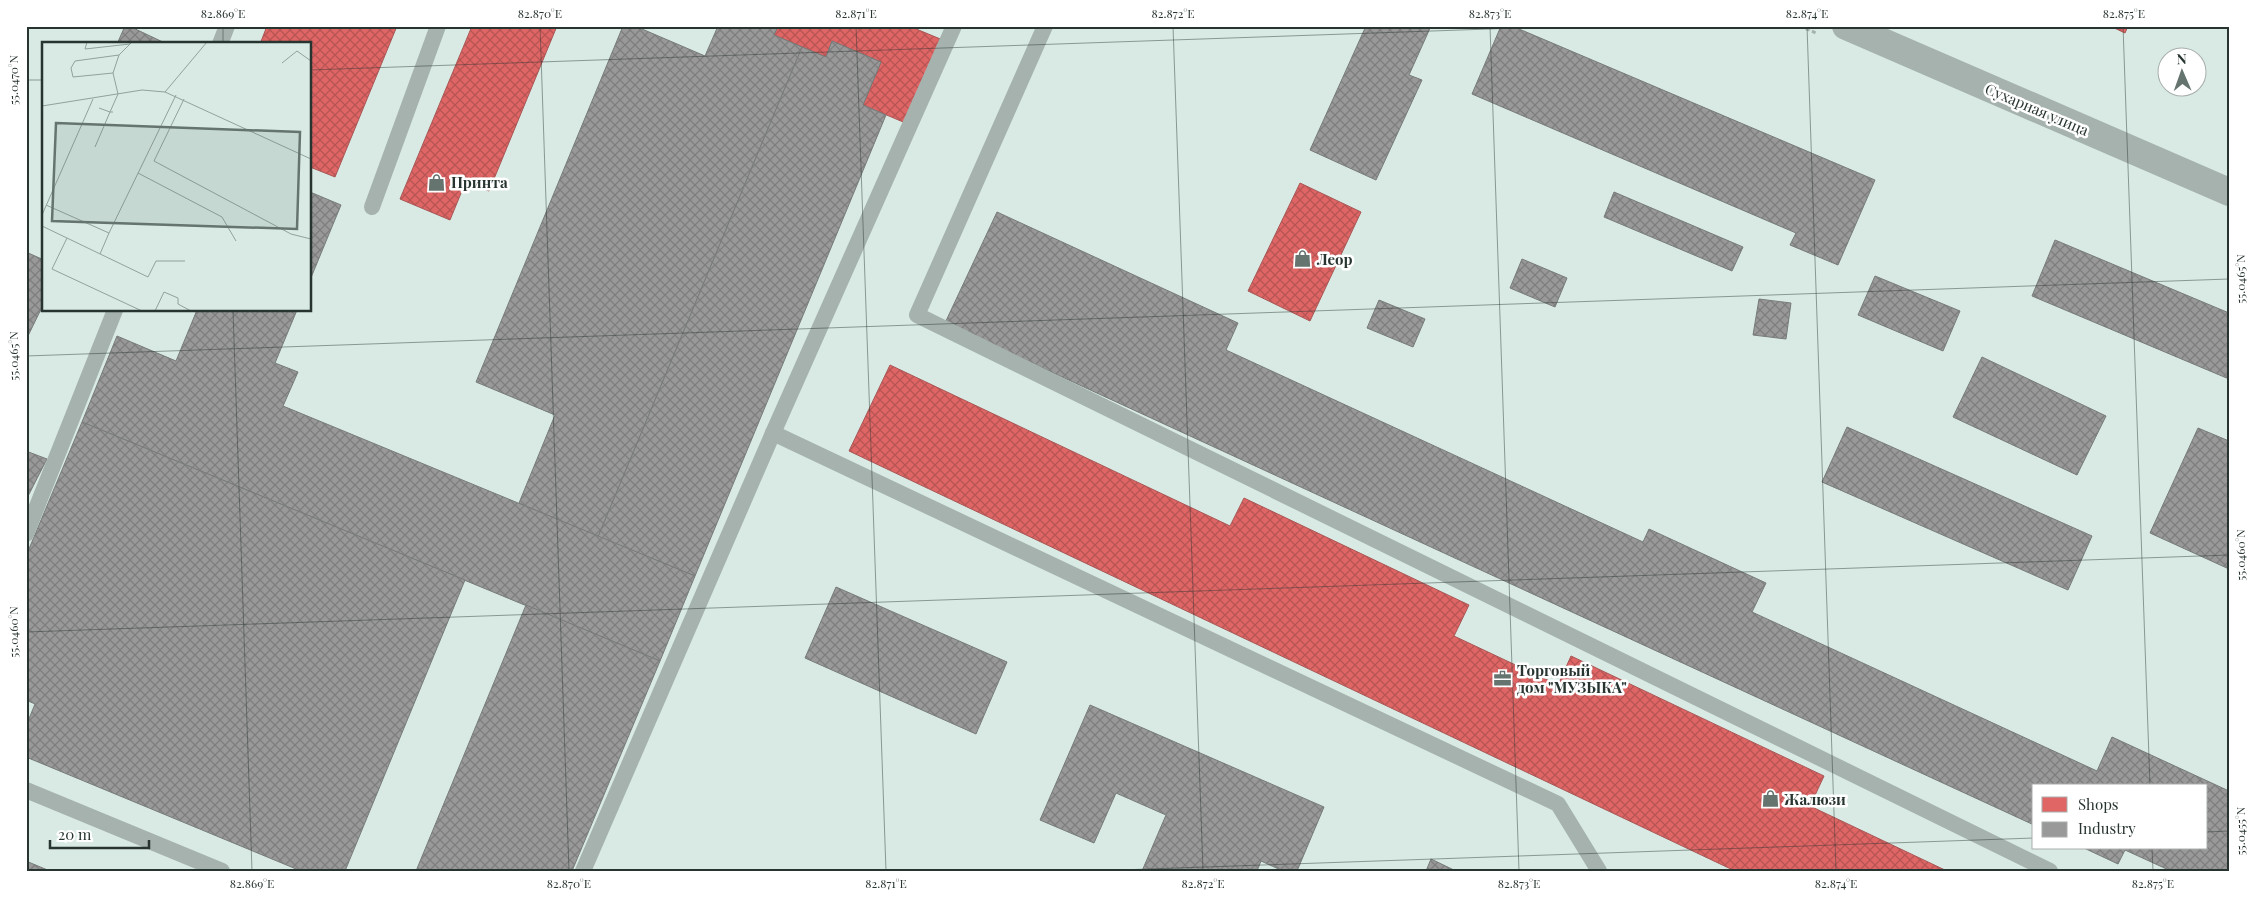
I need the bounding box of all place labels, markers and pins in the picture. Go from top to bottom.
shop icon: Принта [427,172,447,192]
place label: Принта [451,172,508,192]
shop icon: Леор [1293,249,1313,269]
place label: Леор [1316,249,1353,269]
place label: Торговый дом "МУЗЫКА" [1517,660,1627,697]
office icon: Торговый дом "МУЗЫКА" [1493,669,1513,689]
shop icon: Жалюзи [1760,789,1780,809]
place label: Жалюзи [1783,789,1846,809]

